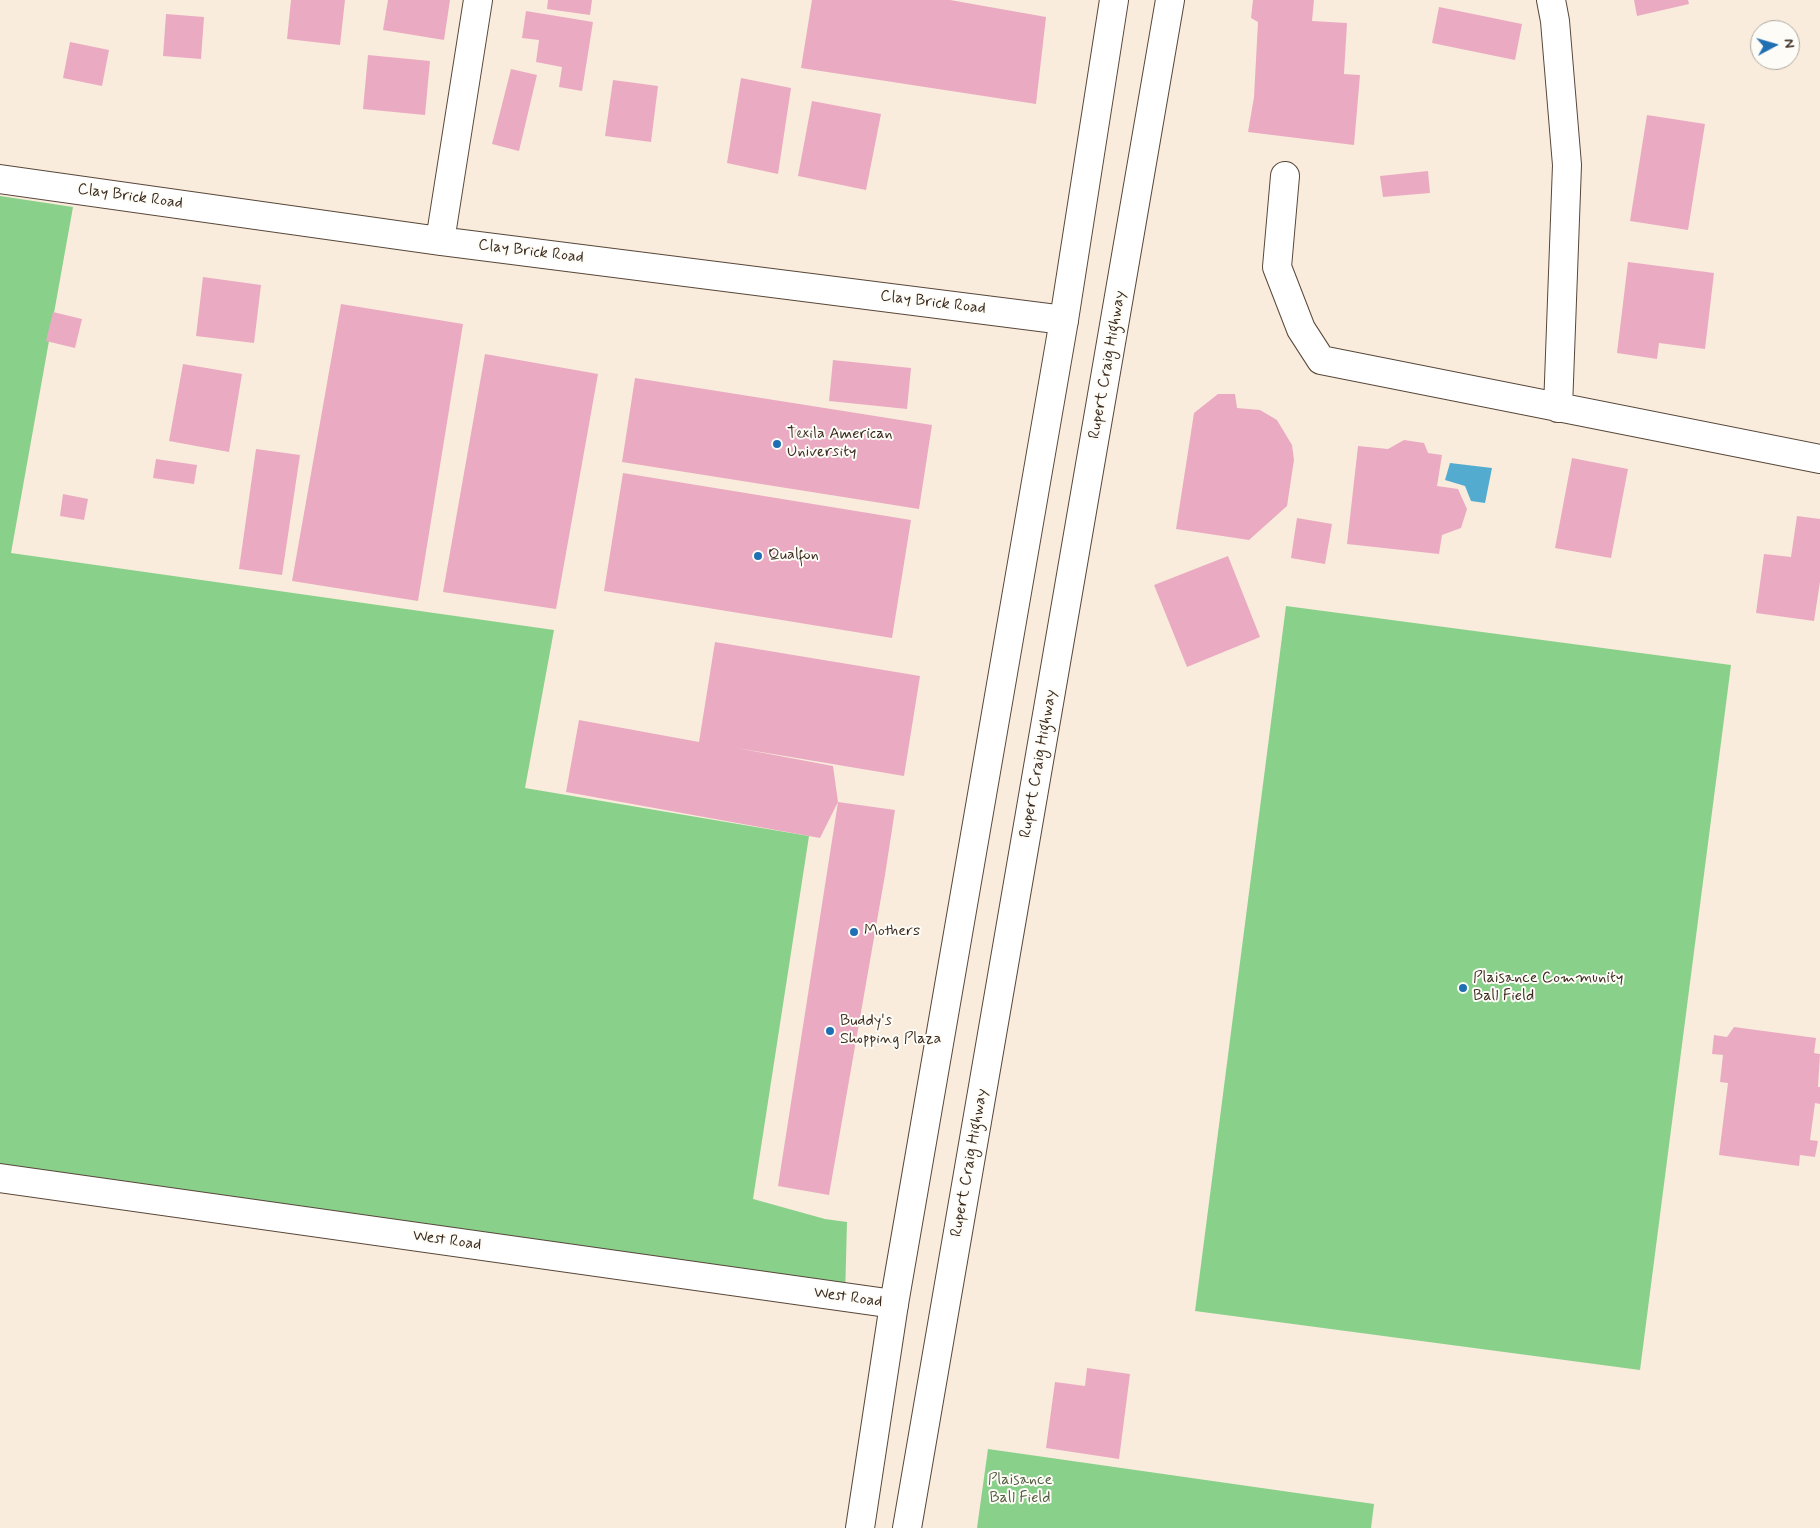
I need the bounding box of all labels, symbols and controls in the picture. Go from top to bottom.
north arrow [1750,20,1800,70]
text: N [1779,38,1798,49]
street label: Clay Brick Road [76,180,184,214]
street label: Clay Brick Road [477,236,585,268]
street label: Clay Brick Road [879,287,987,319]
street label: Rupert Craig Highway [1085,289,1131,441]
place label: Texila American University [787,425,892,463]
marker: Texila American University [771,438,783,450]
place label: Qualfon [768,546,819,566]
marker: Qualfon [752,550,764,562]
street label: Rupert Craig Highway [1016,688,1062,840]
place label: Mothers [864,922,920,942]
marker: Mothers [848,926,860,938]
place label: Plaisance Community Ball Field [1473,969,1623,1007]
marker: Plaisance Community Ball Field [1457,982,1469,994]
place label: Buddy's Shopping Plaza [840,1012,941,1050]
marker: Buddy's Shopping Plaza [824,1025,836,1037]
street label: Rupert Craig Highway [947,1087,993,1239]
street label: West Road [411,1227,483,1255]
street label: West Road [812,1284,884,1312]
park label: Plaisance Ball Field [988,1471,1052,1509]

